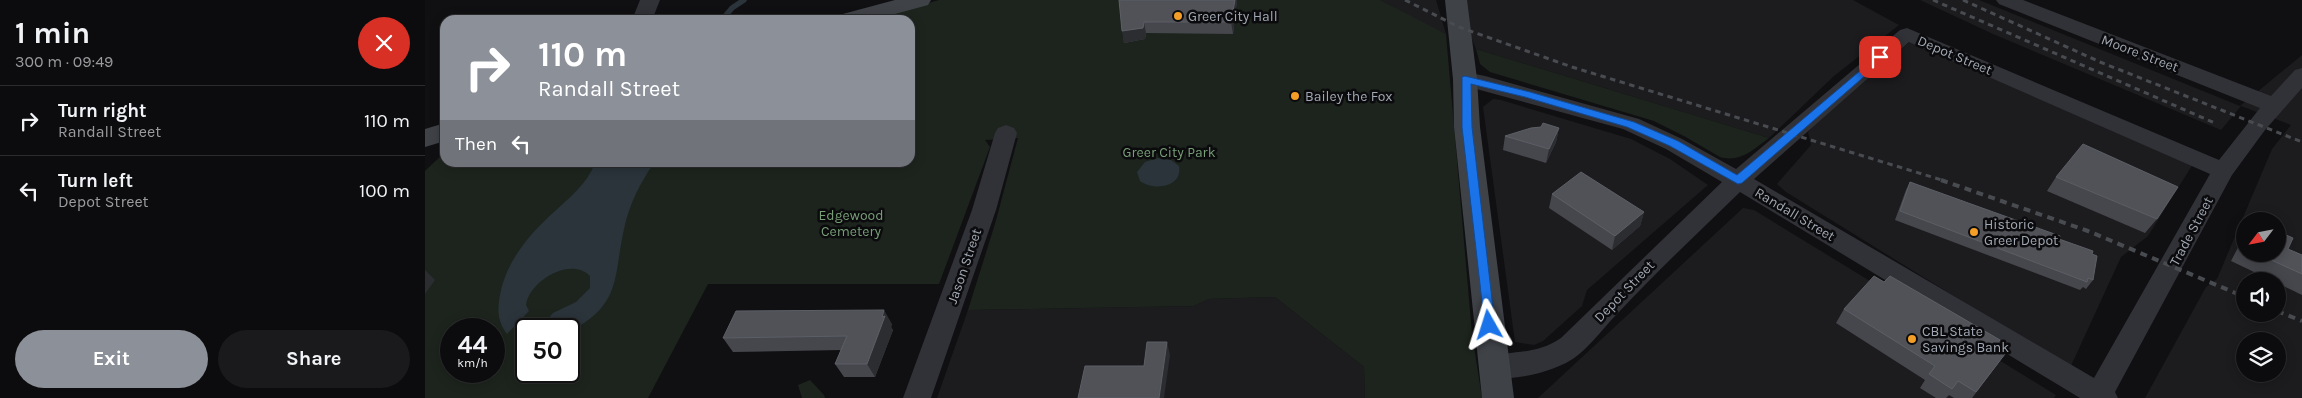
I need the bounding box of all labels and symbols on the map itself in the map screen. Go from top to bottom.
place label: Greer City Hall [1188,8,1278,25]
marker: Greer City Hall [1172,10,1184,22]
street label: Moore Street [2099,31,2181,76]
street label: Depot Street [1915,32,1995,79]
pin [1859,36,1901,78]
place label: Bailey the Fox [1305,88,1393,105]
marker: Bailey the Fox [1289,90,1301,102]
park label: Greer City Park [1122,144,1216,161]
street label: Randall Street [1752,184,1838,245]
street label: Trade Street [2166,194,2217,269]
park label: Edgewood Cemetery [819,207,884,240]
north arrow [2236,212,2286,262]
place label: Historic Greer Depot [1984,216,2058,249]
street label: Jason Street [944,226,985,306]
marker: Historic Greer Depot [1968,226,1980,238]
street label: Depot Street [1591,257,1658,326]
position arrow [1462,298,1514,350]
speed limit sign: 50 [515,318,580,383]
place label: CBL State Savings Bank [1922,323,2009,356]
marker: CBL State Savings Bank [1906,333,1918,345]

